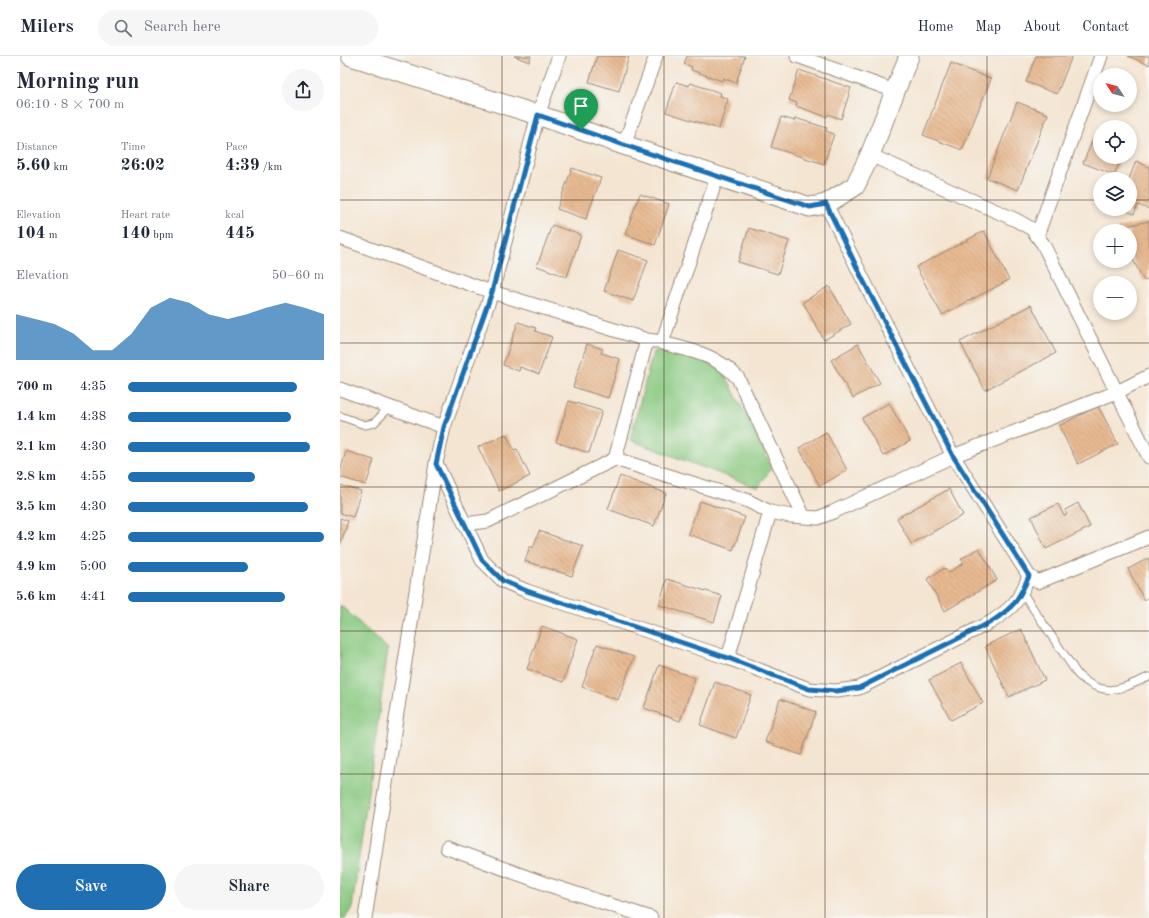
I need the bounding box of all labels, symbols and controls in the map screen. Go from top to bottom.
search box [98,10,378,46]
icon: search [112,17,134,39]
text: Milers [20,18,74,37]
text: Search here [144,20,221,35]
text: Home [918,20,953,34]
text: Map [975,20,1001,34]
text: About [1023,20,1060,34]
text: Contact [1082,20,1129,34]
north arrow [1093,68,1137,112]
map controls [1093,68,1137,320]
button: share [282,69,324,111]
text: Morning run [16,71,139,93]
pin [564,89,598,130]
icon: arrive [570,95,592,117]
text: 06:10 · 8 × 700 m [16,98,124,111]
button: locate [1093,120,1137,164]
text: Distance [16,142,57,153]
text: Time [121,142,145,153]
text: Pace [225,142,248,153]
text: 5.60 [16,157,50,174]
text: 26:02 [121,157,165,174]
text: 4:39 [225,157,260,174]
text: km [50,162,68,173]
text: /km [260,162,282,173]
button: layers [1093,172,1137,216]
text: Elevation [16,210,61,221]
text: Heart rate [121,210,170,221]
text: kcal [225,210,244,221]
button: + [1093,224,1137,268]
text: 104 [16,225,46,242]
text: 140 [121,225,150,242]
text: 445 [225,225,255,242]
text: m [46,230,57,241]
text: bpm [150,230,173,241]
text: Elevation [16,269,69,282]
text: 50–60 m [272,269,324,282]
button: − [1093,276,1137,320]
text: 700 m [16,380,53,393]
text: 4:35 [80,380,106,393]
text: 1.4 km [16,410,56,423]
text: 4:38 [80,410,106,423]
text: 2.1 km [16,440,56,453]
text: 4:30 [80,440,106,453]
text: 2.8 km [16,470,56,483]
text: 4:55 [80,470,106,483]
text: 3.5 km [16,500,56,513]
text: 4:30 [80,500,106,513]
text: 4.2 km [16,530,56,543]
text: 4:25 [80,530,106,543]
text: 4.9 km [16,560,56,573]
text: 5:00 [80,560,106,573]
text: 5.6 km [16,590,56,603]
text: 4:41 [80,590,106,603]
button: Save [16,864,166,910]
button: Share [174,864,324,910]

